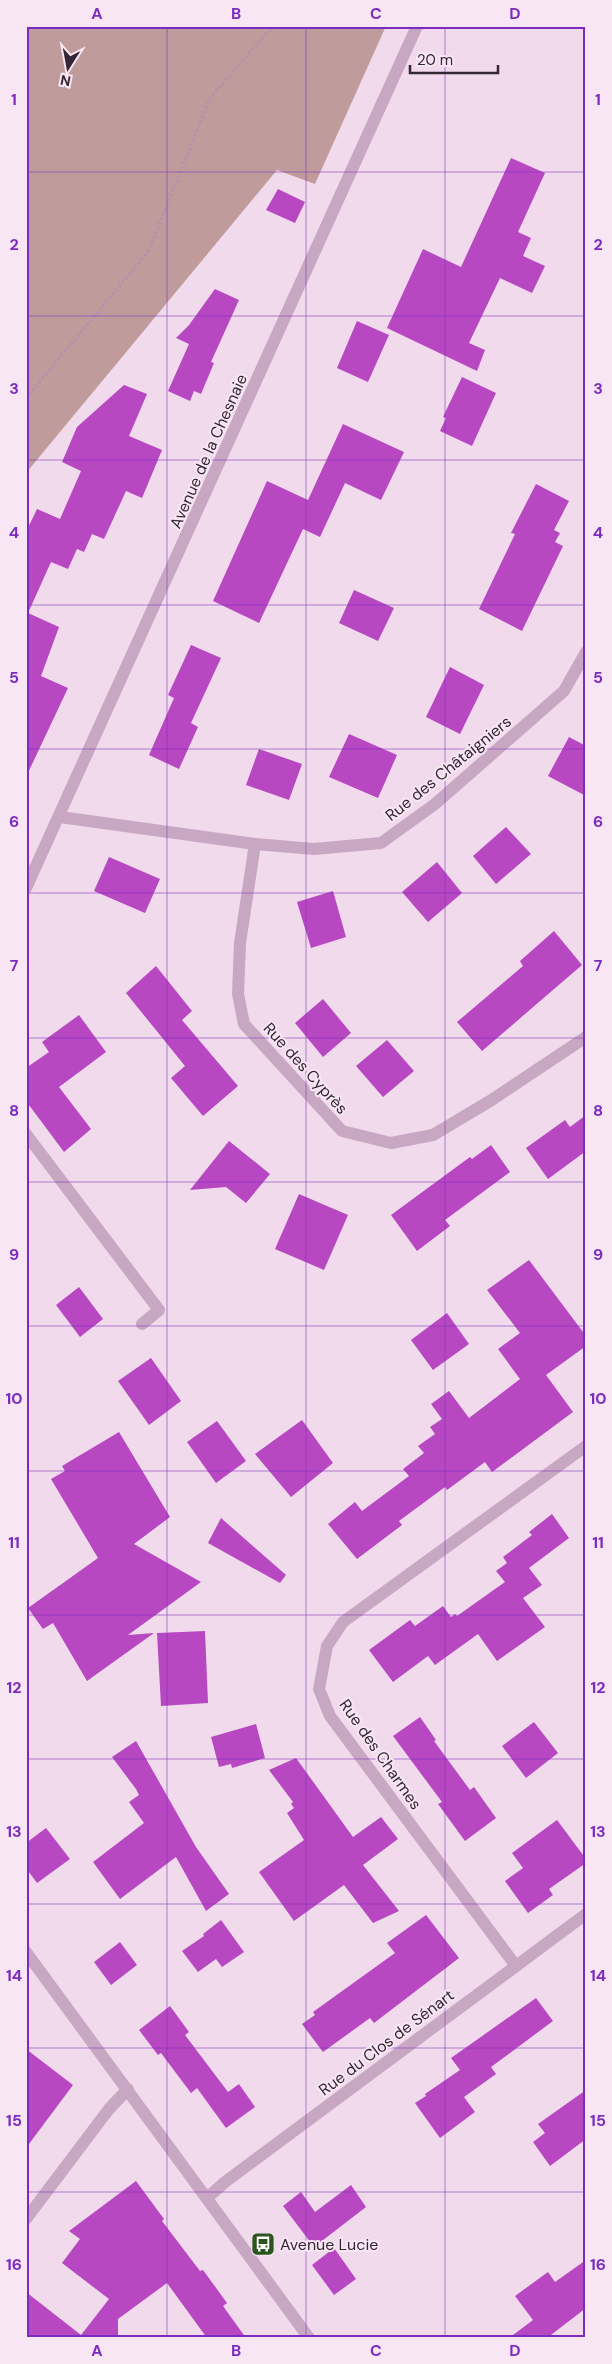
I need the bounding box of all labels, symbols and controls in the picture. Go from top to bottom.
text: A [91,3,103,24]
text: B [231,3,241,24]
text: C [370,3,382,24]
text: D [509,3,521,24]
north arrow [42,42,92,92]
scale bar [410,42,497,74]
text: 20 m [417,50,453,70]
text: N [59,71,72,91]
text: 1 [11,89,17,110]
text: 1 [595,89,601,110]
text: 2 [9,234,19,255]
text: 2 [593,234,603,255]
street label: Avenue de la Chesnaie [165,371,252,532]
text: 3 [9,378,19,399]
text: 3 [593,378,603,399]
text: 4 [9,522,19,543]
text: 4 [593,522,603,543]
text: 5 [9,667,19,688]
text: 5 [593,667,603,688]
street label: Rue des Châtaigniers [381,711,516,826]
text: 6 [9,811,19,832]
text: 6 [593,811,603,832]
text: 7 [10,955,19,976]
text: 7 [594,955,603,976]
street label: Rue des Cyprès [259,1018,352,1119]
text: 8 [9,1100,19,1121]
text: 8 [593,1100,603,1121]
text: 9 [9,1244,19,1265]
text: 9 [593,1244,603,1265]
text: 10 [5,1388,23,1409]
text: 10 [589,1388,607,1409]
text: 11 [8,1532,20,1553]
text: 11 [592,1532,604,1553]
text: 12 [6,1677,22,1698]
text: 12 [590,1677,606,1698]
street label: Rue des Charmes [335,1695,427,1814]
text: 13 [6,1821,22,1842]
text: 13 [590,1821,606,1842]
text: 14 [6,1965,22,1986]
text: 14 [590,1965,606,1986]
street label: Rue du Clos de Sénart [314,1985,458,2100]
text: 15 [6,2110,22,2131]
text: 15 [590,2110,606,2131]
bus stop icon: Avenue Lucie [250,2231,276,2257]
place label: Avenue Lucie [280,2234,378,2255]
text: 16 [6,2254,22,2275]
text: 16 [590,2254,606,2275]
text: A [91,2340,103,2361]
text: B [231,2340,241,2361]
text: C [370,2340,382,2361]
text: D [509,2340,521,2361]

